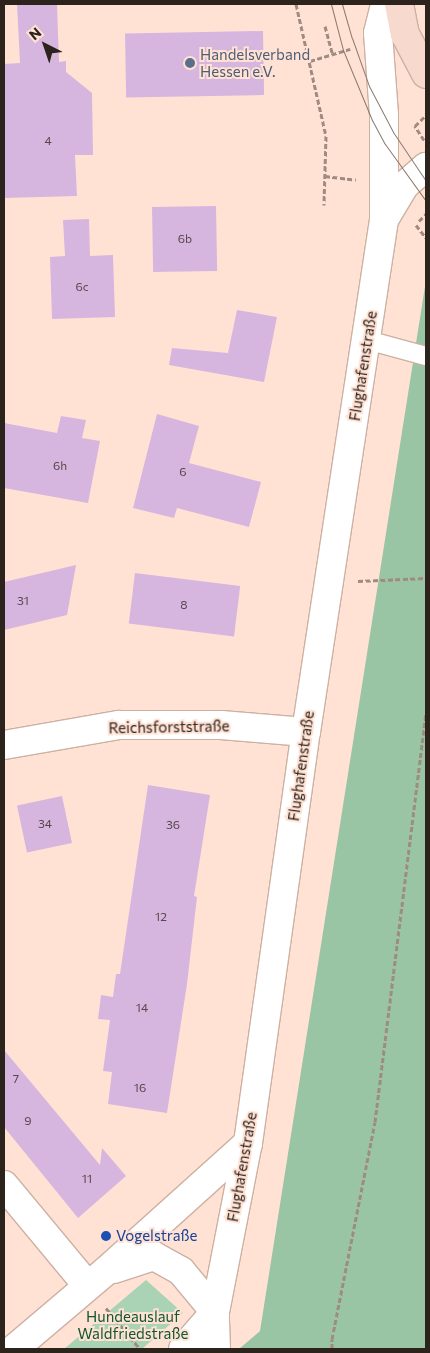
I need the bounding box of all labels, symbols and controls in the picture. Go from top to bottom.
north arrow [20,20,70,70]
text: N [25,23,44,43]
place label: Handelsverband Hessen e.V. [200,45,310,80]
marker: Handelsverband Hessen e.V. [184,57,196,69]
house number: 4 [44,134,52,148]
house number: 6b [178,232,192,246]
house number: 6c [75,280,89,294]
street label: Flughafenstraße [345,310,381,422]
house number: 6h [53,459,67,473]
house number: 6 [179,465,187,479]
house number: 31 [17,594,29,608]
house number: 8 [180,598,188,612]
street label: Flughafenstraße [284,710,318,822]
street label: Reichsforststraße [108,717,230,737]
house number: 34 [38,817,52,831]
house number: 36 [166,818,180,832]
house number: 12 [155,910,167,924]
house number: 14 [136,1001,148,1015]
house number: 7 [13,1072,19,1086]
house number: 16 [134,1081,146,1095]
street label: Flughafenstraße [223,1111,261,1223]
house number: 9 [24,1114,32,1128]
house number: 11 [82,1172,92,1186]
place label: Vogelstraße [116,1227,198,1245]
marker: Vogelstraße [100,1230,112,1242]
park label: Hundeauslauf Waldfriedstraße [78,1307,188,1342]

